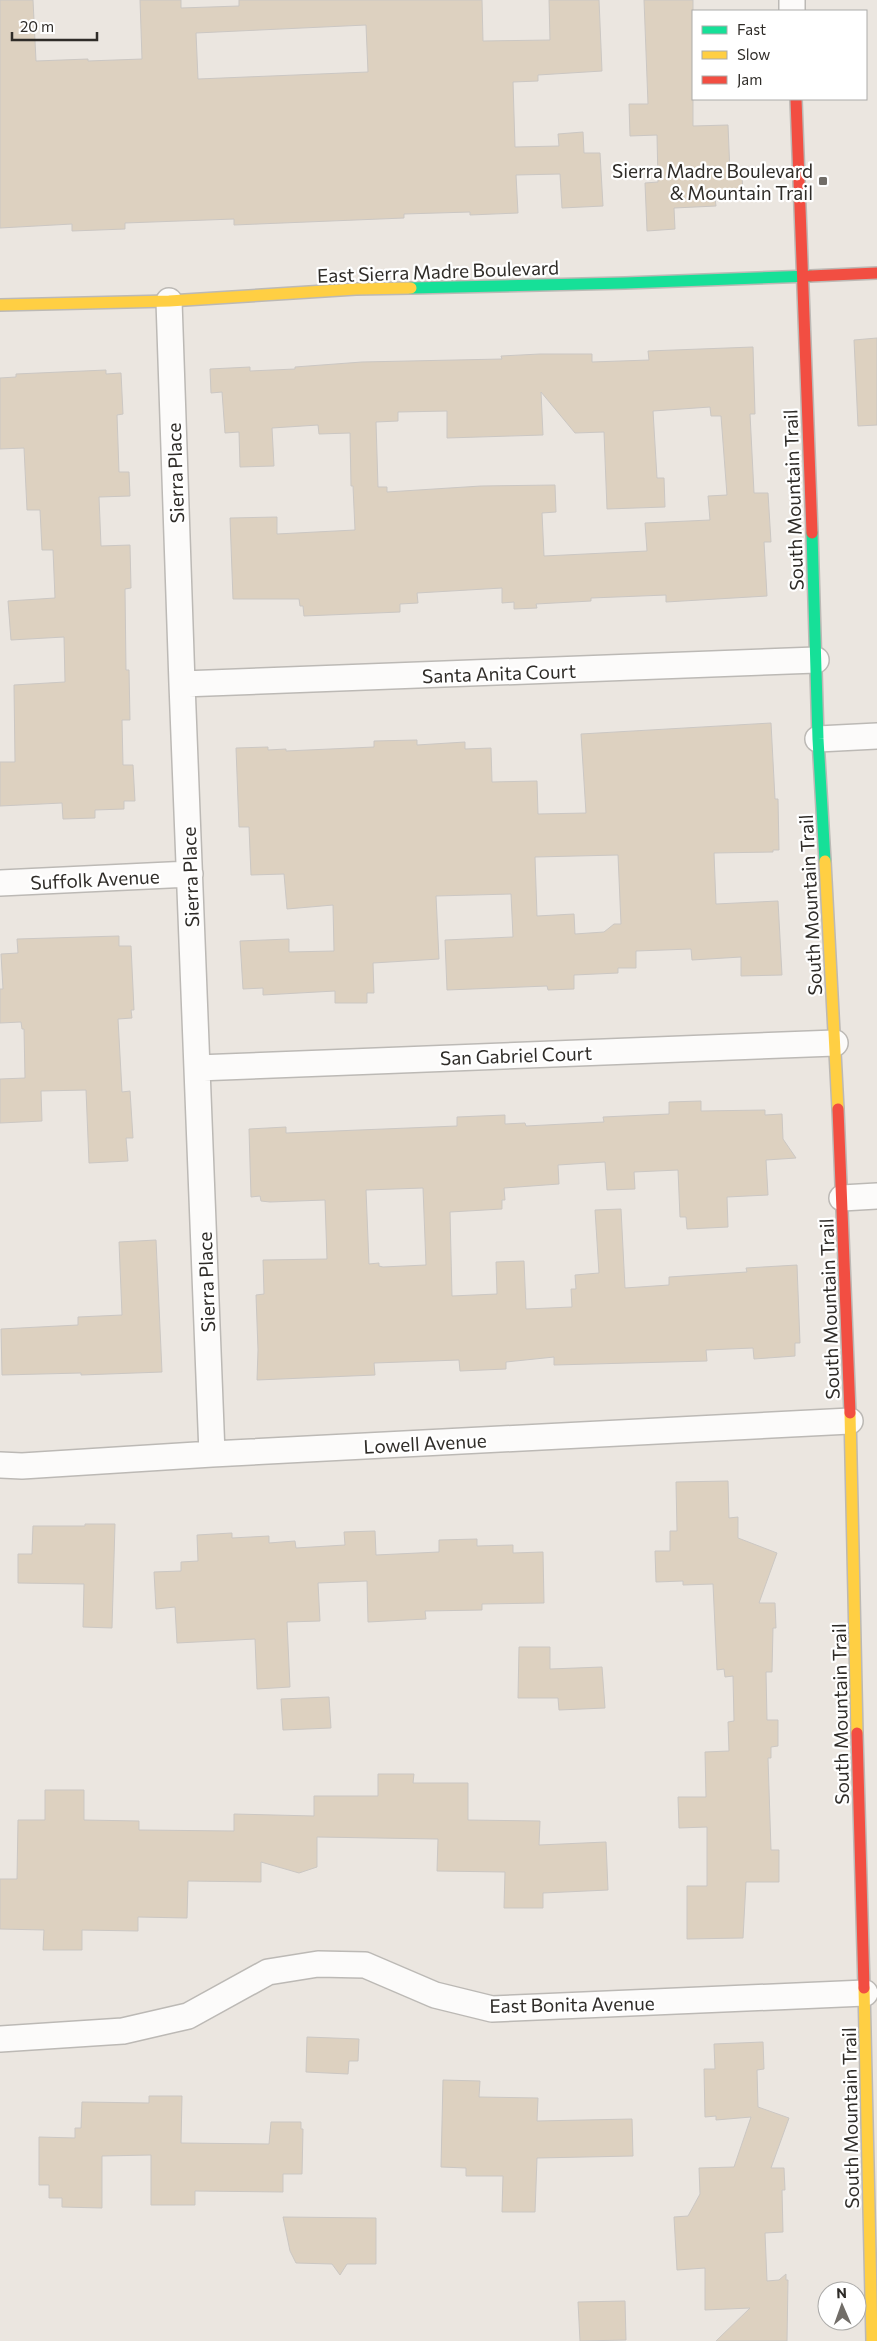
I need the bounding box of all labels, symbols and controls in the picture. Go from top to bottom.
scale bar [12,10,98,42]
legend [692,10,867,100]
text: 20 m [20,17,54,35]
text: Fast [737,20,766,38]
text: Slow [737,45,770,63]
text: Jam [737,70,762,88]
place label: Sierra Madre Boulevard & Mountain Trail [612,159,813,204]
marker: Sierra Madre Boulevard & Mountain Trail [817,175,829,187]
street label: East Sierra Madre Boulevard [317,255,559,287]
street label: South Mountain Trail [778,409,808,591]
street label: Sierra Place [162,422,188,524]
street label: Santa Anita Court [422,659,577,687]
street label: South Mountain Trail [794,814,826,996]
street label: Sierra Place [177,826,203,928]
street label: Suffolk Avenue [30,864,160,894]
street label: San Gabriel Court [440,1041,593,1069]
street label: South Mountain Trail [814,1218,844,1400]
street label: Sierra Place [193,1231,219,1333]
street label: Lowell Avenue [363,1428,487,1458]
street label: South Mountain Trail [827,1623,853,1805]
street label: East Bonita Avenue [489,1991,655,2017]
street label: South Mountain Trail [837,2027,863,2209]
north arrow [817,2281,867,2331]
text: N [836,2284,847,2301]

